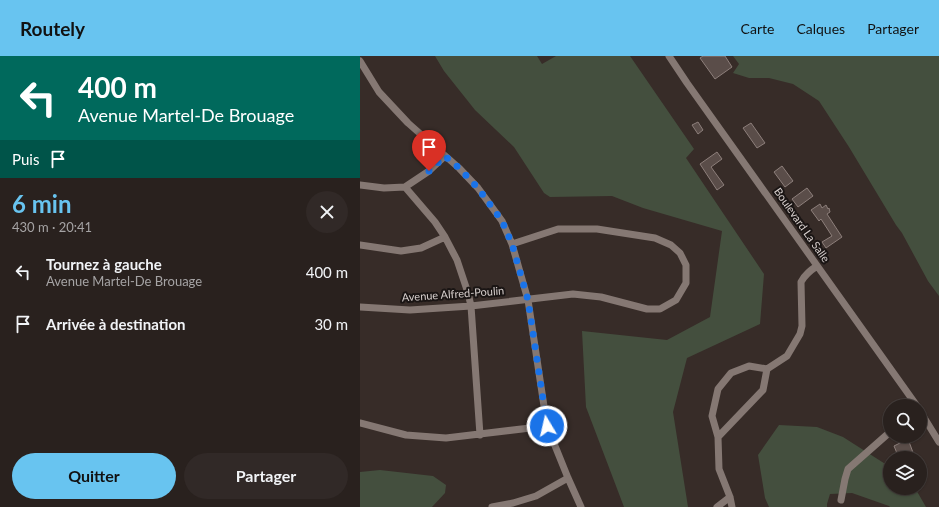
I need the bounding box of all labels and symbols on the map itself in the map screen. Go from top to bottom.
pin [412,130,446,171]
street label: Boulevard La Salle [772,185,833,265]
street label: Avenue Alfred-Poulin [401,283,505,304]
position arrow [526,405,568,447]

